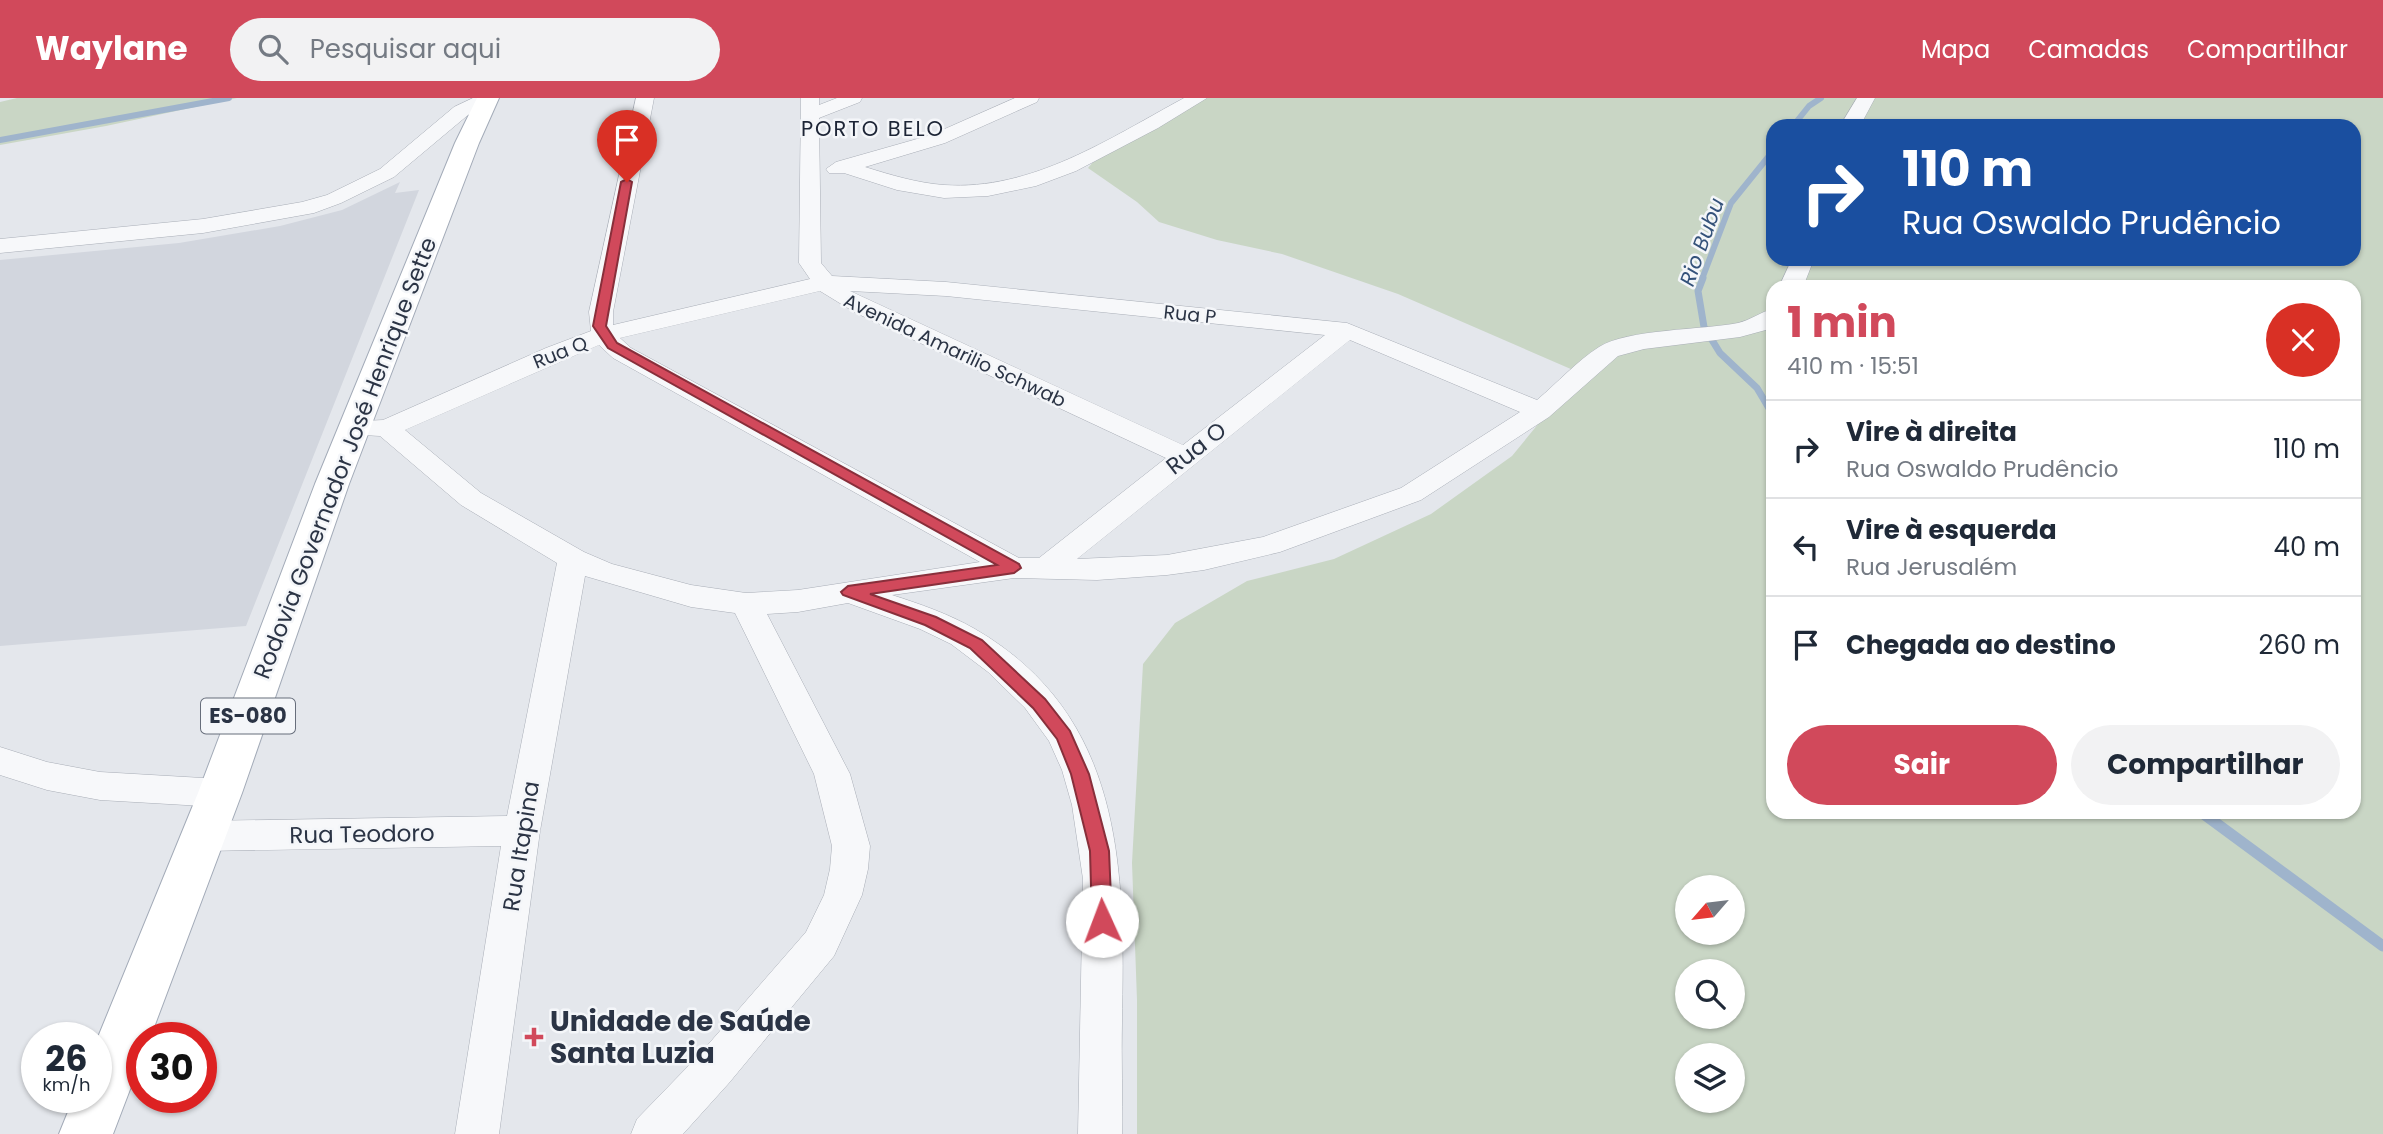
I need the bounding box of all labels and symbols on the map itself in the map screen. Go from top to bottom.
pin [597,110,657,182]
district label: PORTO BELO [801,114,945,143]
water label: Rio Bubu [1672,194,1731,290]
street label: Rodovia Governador José Henrique Sette [246,233,444,683]
street label: Avenida Amarilio Schwab [839,287,1071,414]
street label: Rua P [1162,298,1218,331]
street label: Rua Q [529,329,592,376]
street label: Rua O [1159,414,1233,482]
road number: ES-080 [201,698,295,734]
street label: Rua Itapina [495,779,547,913]
street label: Rua Teodoro [289,817,435,851]
north arrow [1675,875,1745,945]
position arrow [1065,884,1139,958]
place label: Unidade de Saúde Santa Luzia [550,1002,811,1073]
speed limit sign: 30 [126,1022,217,1113]
marker: Unidade de Saúde Santa Luzia [524,1027,544,1047]

